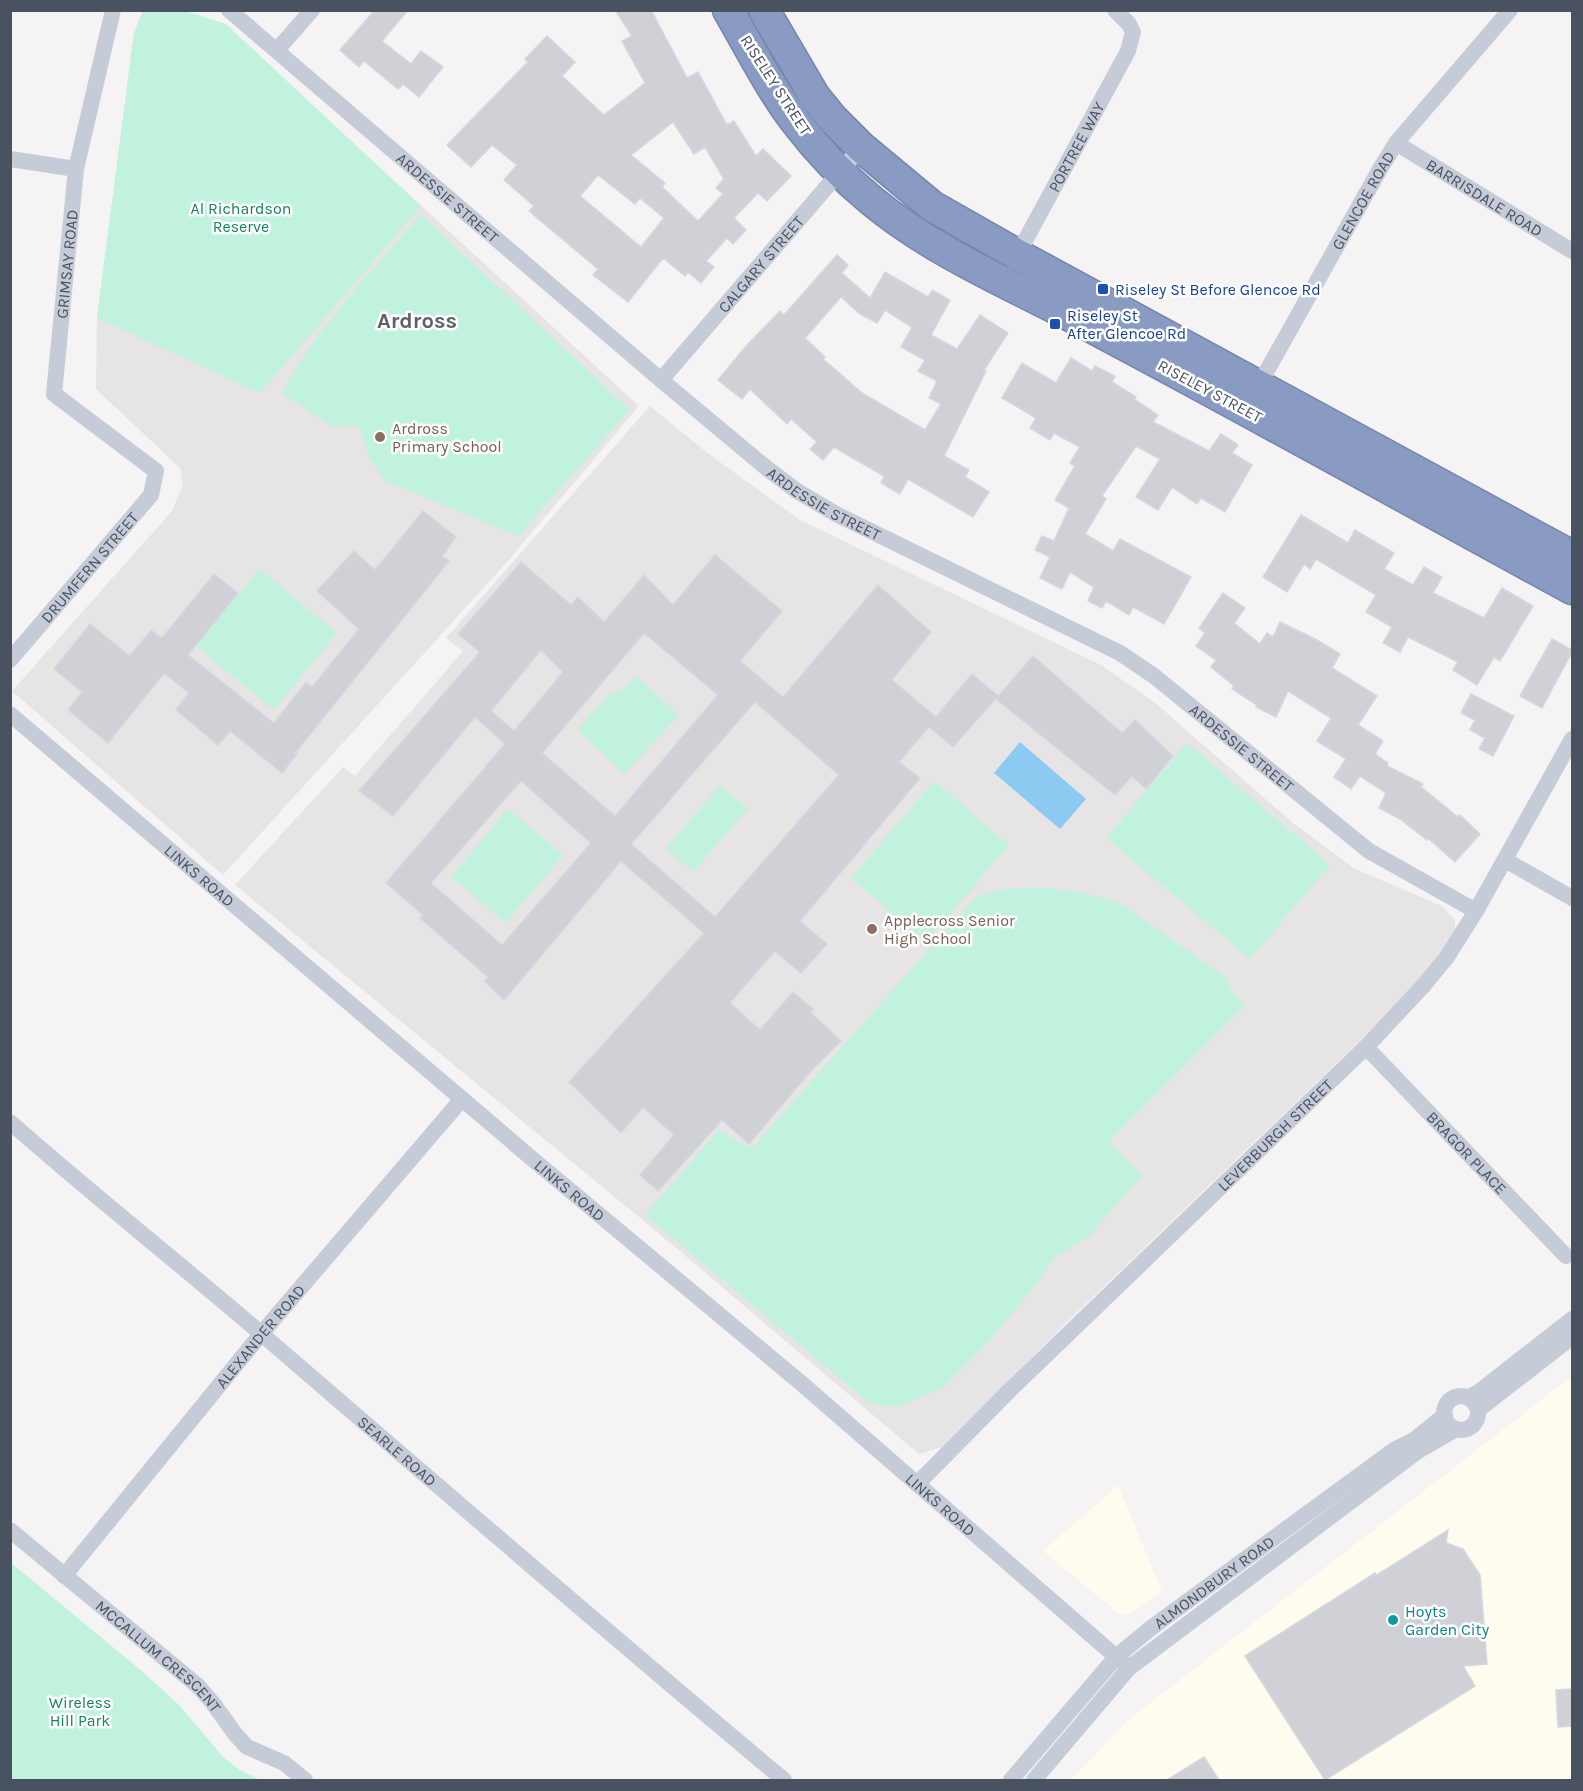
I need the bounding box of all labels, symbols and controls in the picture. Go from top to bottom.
street label: RISELEY STREET [737,31,815,139]
street label: PORTREE WAY [1044,98,1108,195]
street label: GLENCOE ROAD [1327,147,1398,253]
street label: ARDESSIE STREET [393,148,503,246]
street label: BARRISDALE ROAD [1423,155,1546,240]
park label: Al Richardson Reserve [191,199,291,236]
street label: GRIMSAY ROAD [52,209,81,319]
street label: CALGARY STREET [714,211,808,316]
place label: Riseley St Before Glencoe Rd [1115,280,1321,299]
marker: Riseley St Before Glencoe Rd [1096,282,1110,296]
place label: Riseley St After Glencoe Rd [1067,306,1186,343]
district label: Ardross [377,308,457,334]
marker: Riseley St After Glencoe Rd [1048,317,1062,331]
street label: RISELEY STREET [1155,356,1265,426]
place label: Ardross Primary School [392,419,502,456]
marker: Ardross Primary School [373,430,387,444]
street label: ARDESSIE STREET [764,463,884,544]
street label: DRUMFERN STREET [37,508,142,627]
street label: ARDESSIE STREET [1186,699,1298,795]
street label: LINKS ROAD [161,840,238,911]
place label: Applecross Senior High School [884,911,1015,948]
marker: Applecross Senior High School [865,922,879,936]
street label: LEVERBURGH STREET [1213,1075,1336,1195]
street label: BRAGOR PLACE [1423,1107,1511,1198]
street label: LINKS ROAD [531,1155,609,1225]
street label: ALEXANDER ROAD [212,1280,309,1392]
street label: SEARLE ROAD [354,1412,441,1490]
street label: LINKS ROAD [902,1469,979,1540]
street label: ALMONDBURY ROAD [1150,1532,1278,1632]
street label: MCCALLUM CRESCENT [92,1596,226,1716]
place label: Hoyts Garden City [1405,1602,1490,1639]
marker: Hoyts Garden City [1386,1613,1400,1627]
park label: Wireless Hill Park [49,1693,111,1730]

